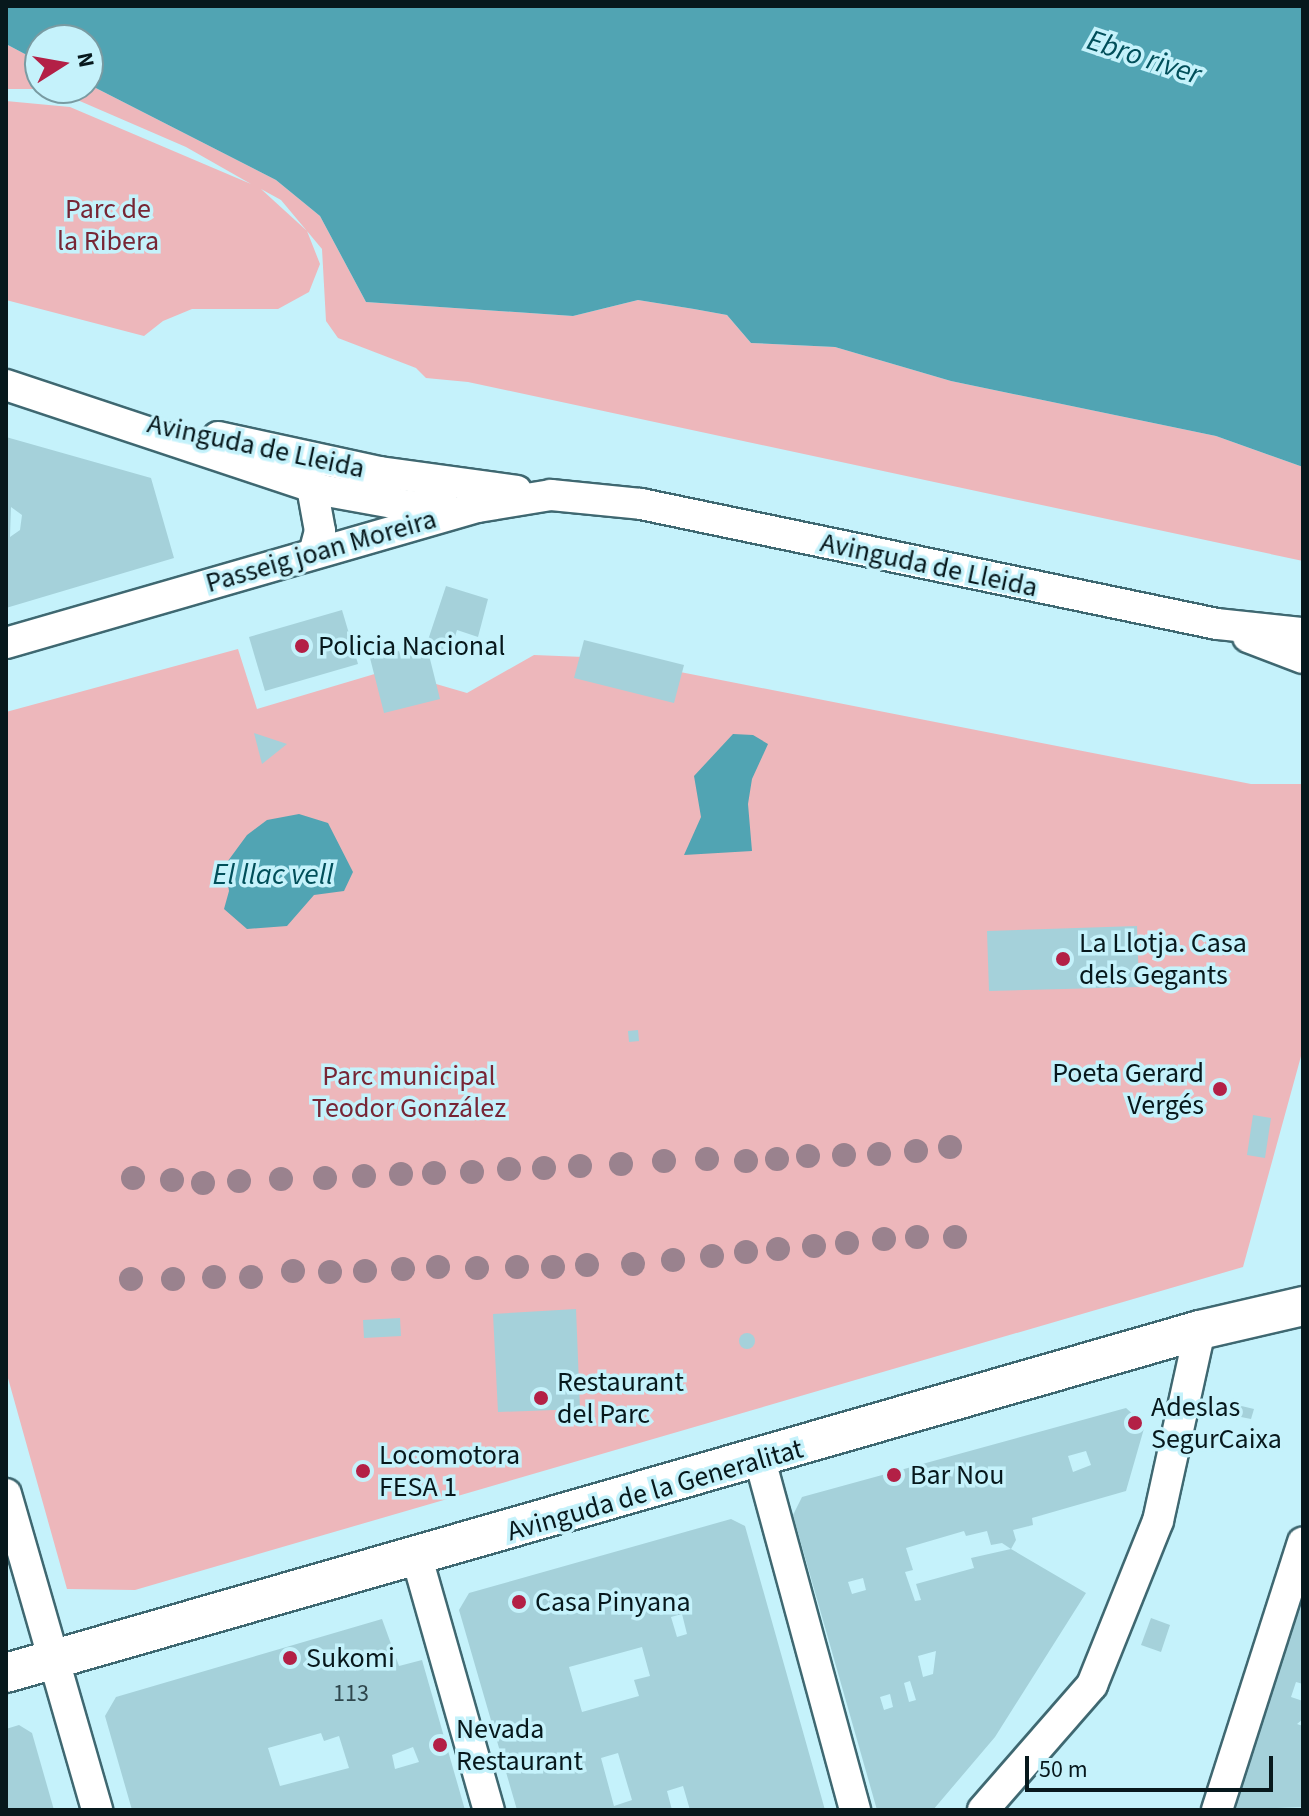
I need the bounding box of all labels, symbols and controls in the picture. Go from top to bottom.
water label: Ebro river [1082,23,1206,93]
north arrow [24,24,104,104]
text: N [68,50,103,70]
park label: Parc de la Ribera [57,192,159,258]
street label: Avinguda de Lleida [144,407,368,485]
street label: Passeig joan Moreira [202,502,440,600]
street label: Avinguda de Lleida [817,526,1041,604]
place label: Policia Nacional [318,629,505,663]
marker: Policia Nacional [293,637,311,655]
water label: El llac vell [212,857,334,893]
place label: La Llotja. Casa dels Gegants [1079,926,1247,992]
marker: La Llotja. Casa dels Gegants [1054,950,1072,968]
place label: Poeta Gerard Vergés [1052,1056,1204,1122]
park label: Parc municipal Teodor González [312,1059,506,1125]
marker: Poeta Gerard Vergés [1211,1080,1229,1098]
place label: Restaurant del Parc [557,1365,684,1431]
marker: Restaurant del Parc [532,1389,550,1407]
place label: Adeslas SegurCaixa [1151,1390,1282,1456]
marker: Adeslas SegurCaixa [1126,1414,1144,1432]
street label: Avinguda de la Generalitat [503,1432,807,1548]
place label: Locomotora FESA 1 [379,1438,520,1504]
place label: Bar Nou [910,1458,1004,1492]
marker: Locomotora FESA 1 [354,1462,372,1480]
marker: Bar Nou [885,1466,903,1484]
place label: Casa Pinyana [535,1585,691,1619]
marker: Casa Pinyana [510,1593,528,1611]
place label: Sukomi [306,1641,395,1675]
marker: Sukomi [281,1649,299,1667]
house number: 113 [333,1680,369,1708]
place label: Nevada Restaurant [456,1712,583,1778]
marker: Nevada Restaurant [431,1736,449,1754]
scale bar [1029,1740,1277,1790]
text: 50 m [1039,1752,1088,1787]

